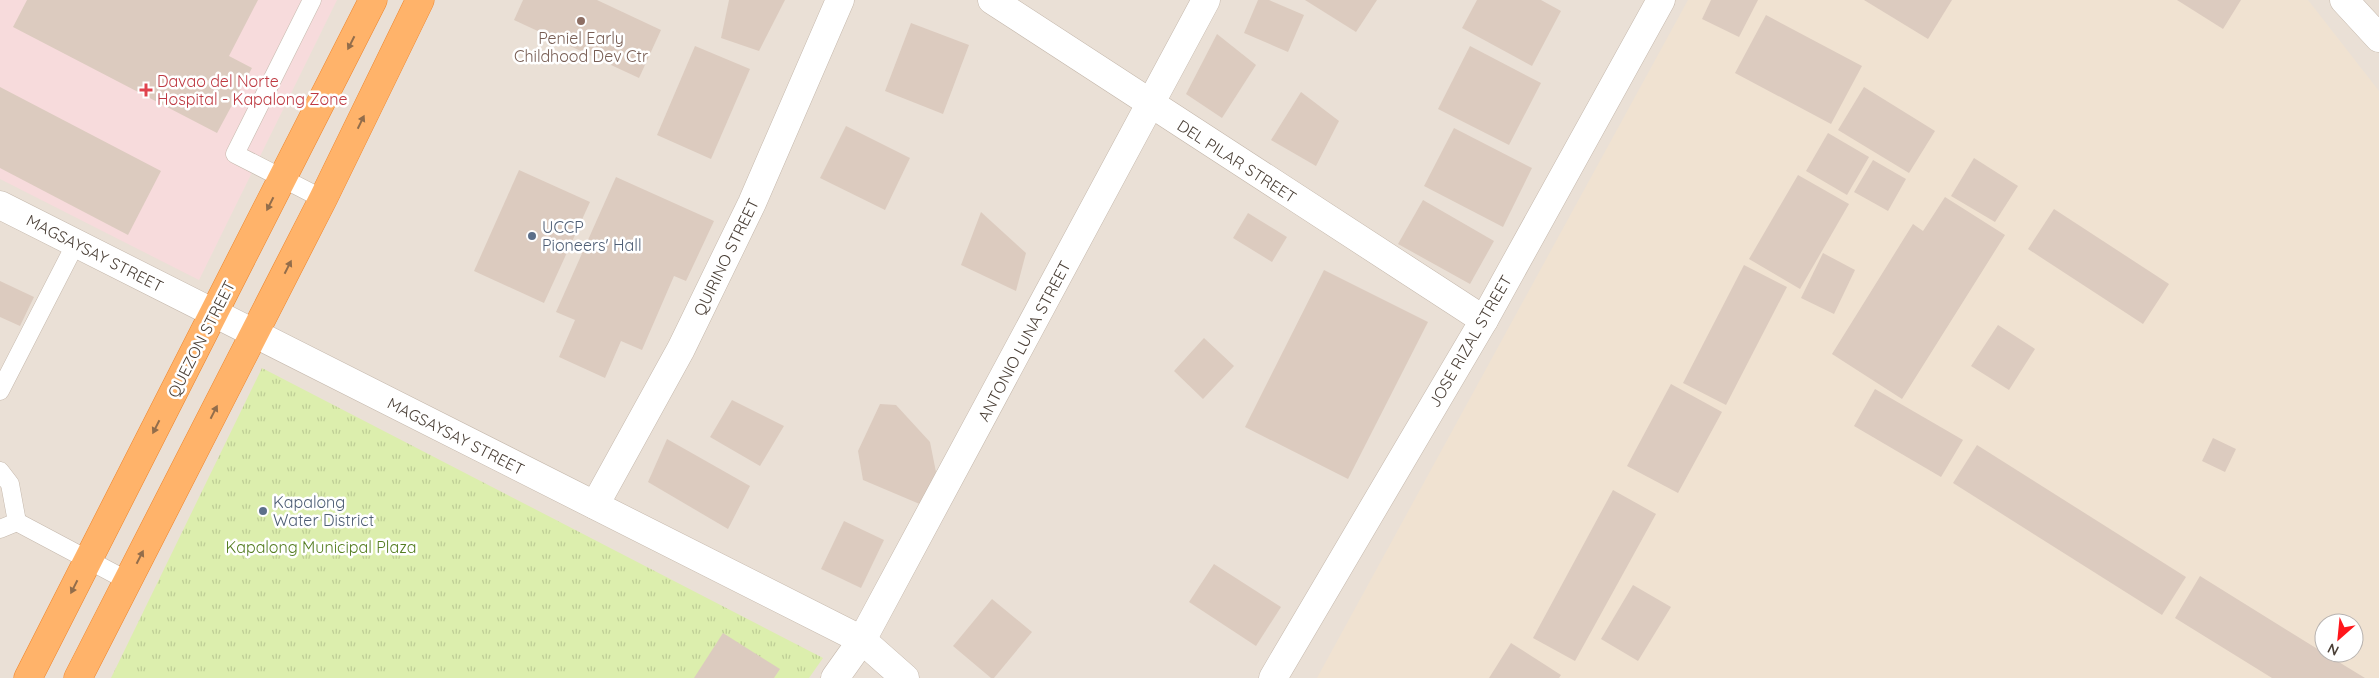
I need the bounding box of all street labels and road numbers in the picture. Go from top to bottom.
street label: DEL PILAR STREET [1174,115,1301,207]
street label: QUIRINO STREET [689,195,763,319]
street label: MAGSAYSAY STREET [23,210,167,296]
street label: ANTONIO LUNA STREET [973,257,1075,425]
street label: JOSE RIZAL STREET [1424,271,1516,411]
street label: QUEZON STREET [163,277,239,401]
street label: MAGSAYSAY STREET [384,393,528,479]

